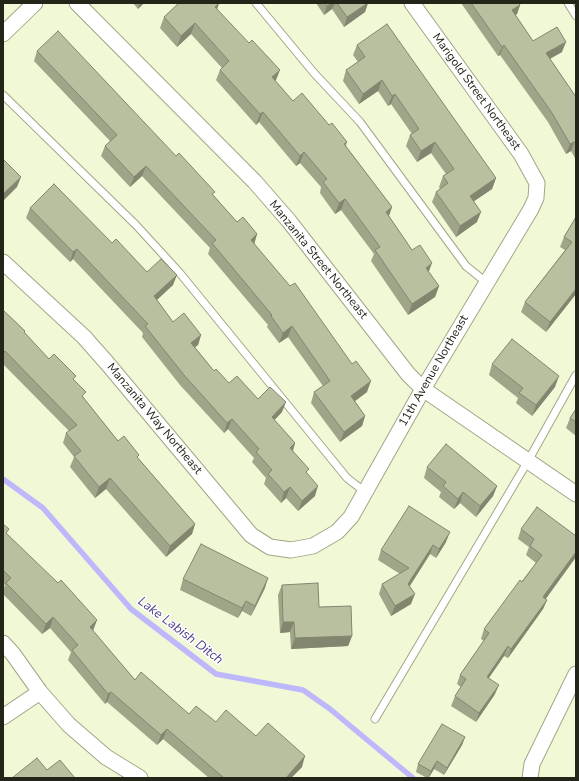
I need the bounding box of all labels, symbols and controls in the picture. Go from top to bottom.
street label: Marigold Street Northeast [429,31,523,153]
street label: Manzanita Street Northeast [266,198,370,322]
street label: 11th Avenue Northeast [396,313,472,429]
street label: Manzanita Way Northeast [103,361,205,477]
water label: Lake Labish Ditch [134,594,226,668]

